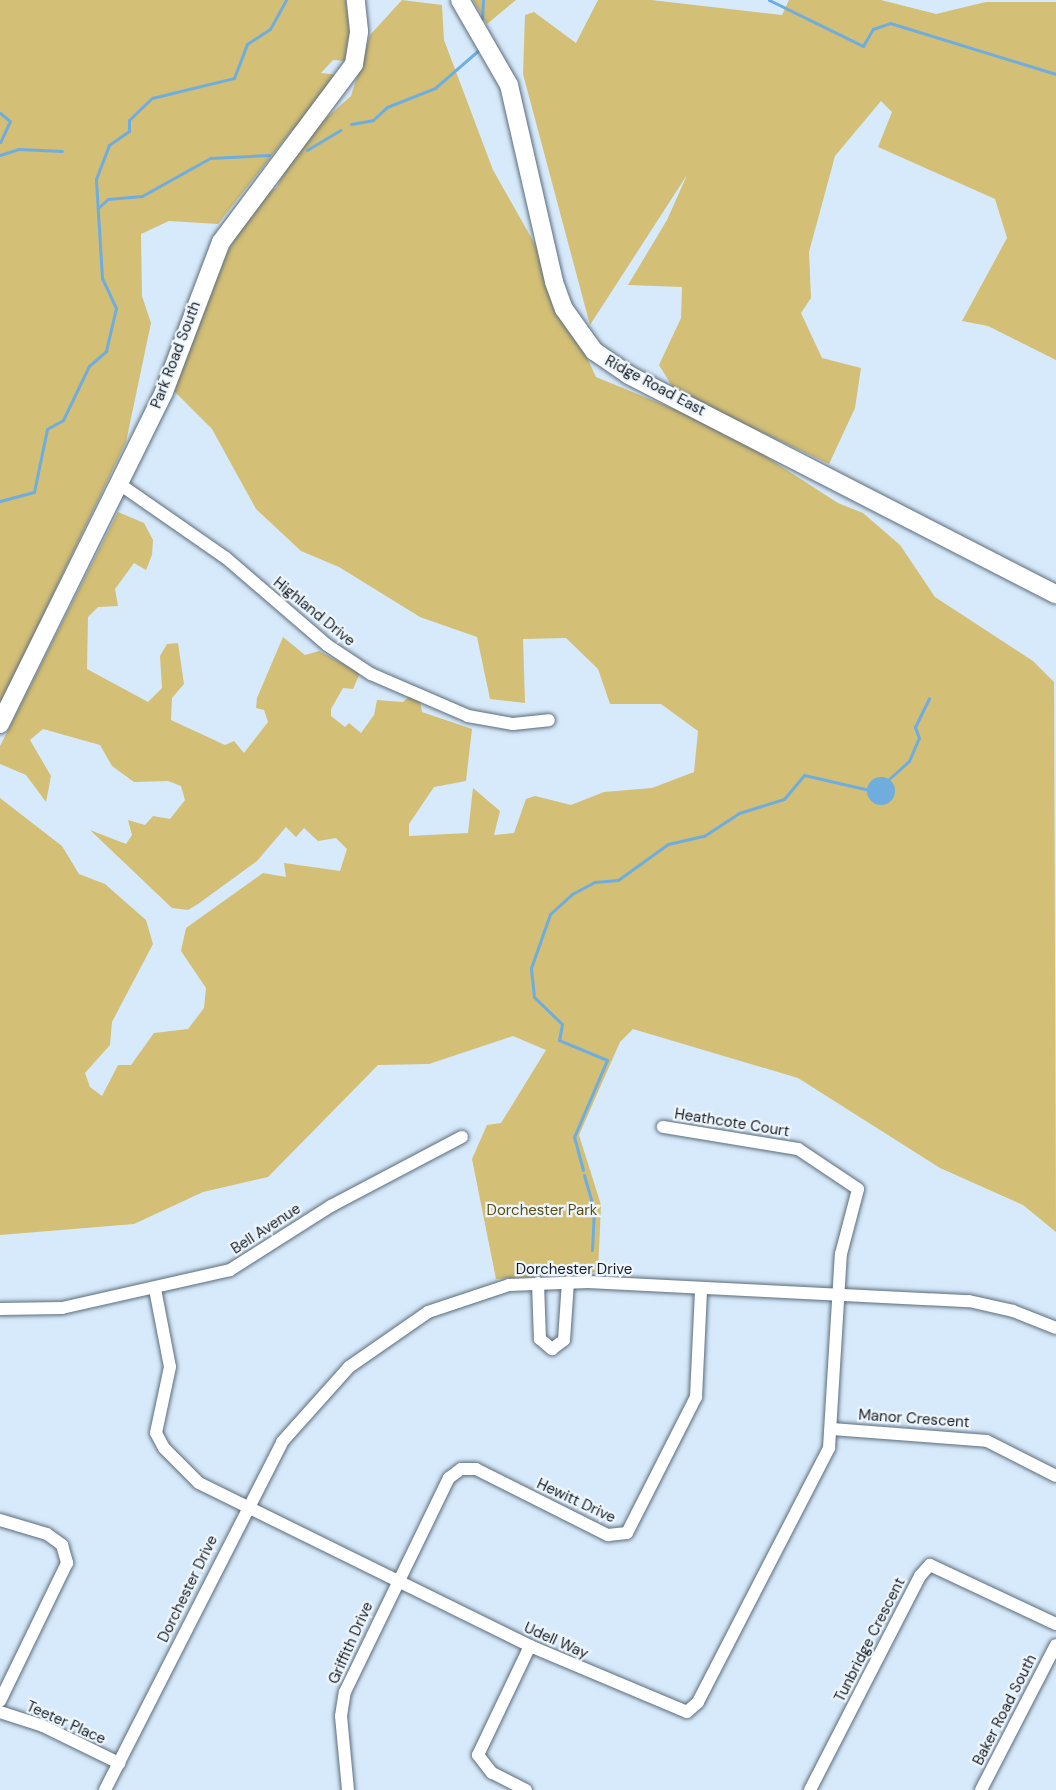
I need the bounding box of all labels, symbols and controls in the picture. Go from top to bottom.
street label: Park Road South [147,299,205,411]
street label: Ridge Road East [602,352,708,420]
street label: Highland Drive [270,574,358,650]
street label: Heathcote Court [673,1105,791,1141]
street label: Bell Avenue [228,1200,304,1258]
park label: Dorchester Park [487,1202,597,1220]
street label: Dorchester Drive [516,1261,632,1279]
street label: Manor Crescent [858,1406,970,1432]
street label: Hewitt Drive [534,1475,618,1527]
street label: Dorchester Drive [154,1533,222,1645]
street label: Tunbridge Crescent [831,1575,909,1705]
street label: Griffith Drive [325,1599,377,1687]
street label: Udell Way [521,1619,591,1663]
street label: Baker Road South [969,1652,1041,1768]
street label: Teeter Place [24,1698,108,1748]

